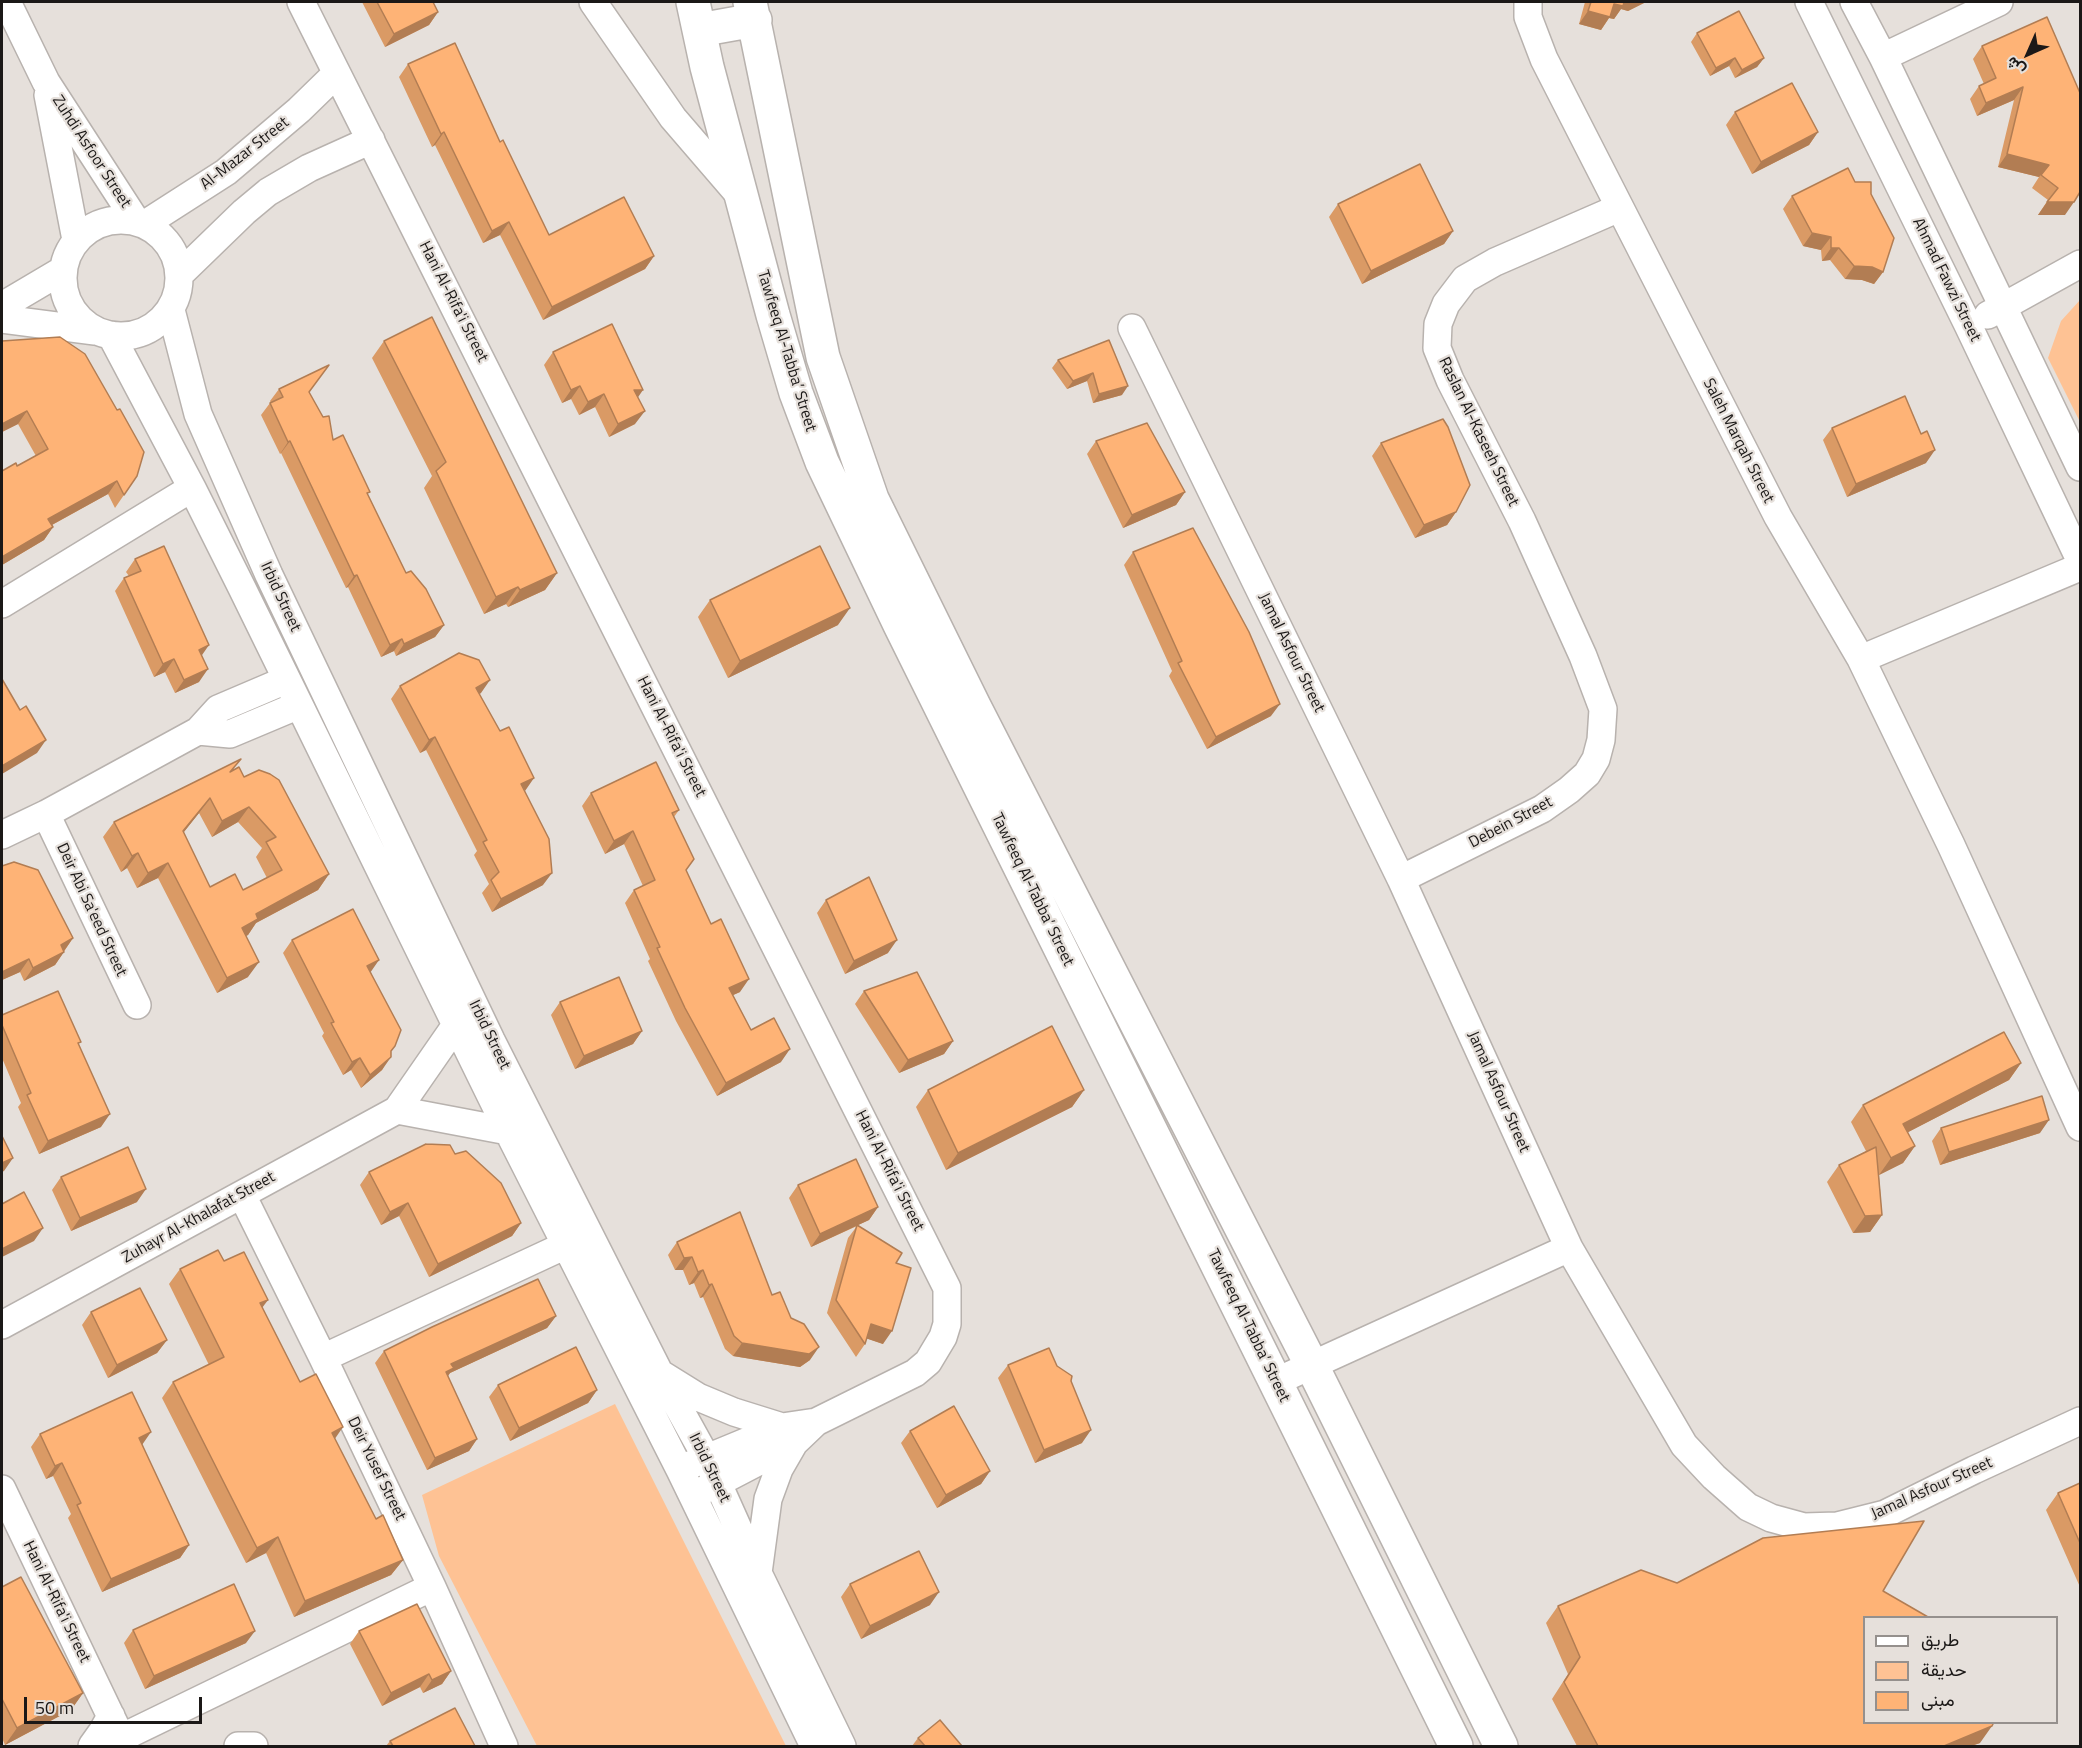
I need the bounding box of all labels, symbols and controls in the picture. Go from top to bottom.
north arrow [1998,24,2058,84]
text: ش [2000,51,2031,82]
street label: Zuhdi Asfoor Street [47,92,135,212]
street label: Al-Mazar Street [197,113,293,195]
street label: Ahmad Fawzi Street [1908,215,1984,345]
street label: Hani Al-Rifa'i Street [414,238,492,366]
street label: Tawfeeq Al-Tabba’ Street [752,268,820,434]
street label: Raslan Al-Kaseeh Street [1434,354,1522,510]
street label: Saleh Marqah Street [1698,376,1778,506]
street label: Irbid Street [256,559,304,635]
street label: Jamal Asfour Street [1254,590,1328,716]
street label: Hani Al-Rifa'i Street [632,673,710,801]
street label: Debein Street [1466,793,1556,853]
street label: Tawfeeq Al-Tabba’ Street [987,810,1077,970]
street label: Deir Abi Sa'eed Street [52,840,130,980]
street label: Irbid Street [464,997,514,1073]
street label: Jamal Asfour Street [1463,1028,1533,1156]
street label: Hani Al-Rifa'i Street [850,1107,928,1235]
street label: Zuhayr Al-Khalafat Street [119,1168,279,1268]
street label: Tawfeeq Al-Tabba’ Street [1203,1246,1293,1406]
street label: Deir Yusef Street [343,1414,409,1524]
street label: Irbid Street [684,1430,734,1506]
street label: Jamal Asfour Street [1868,1454,1996,1524]
street label: Hani Al-Rifa'i Street [18,1538,94,1666]
legend [1863,1616,2058,1724]
text: طريق [1921,1626,1959,1653]
text: حديقة [1921,1656,1967,1683]
scale bar [27,1685,206,1723]
text: مبنى [1921,1686,1955,1713]
text: 50 m [35,1694,74,1721]

